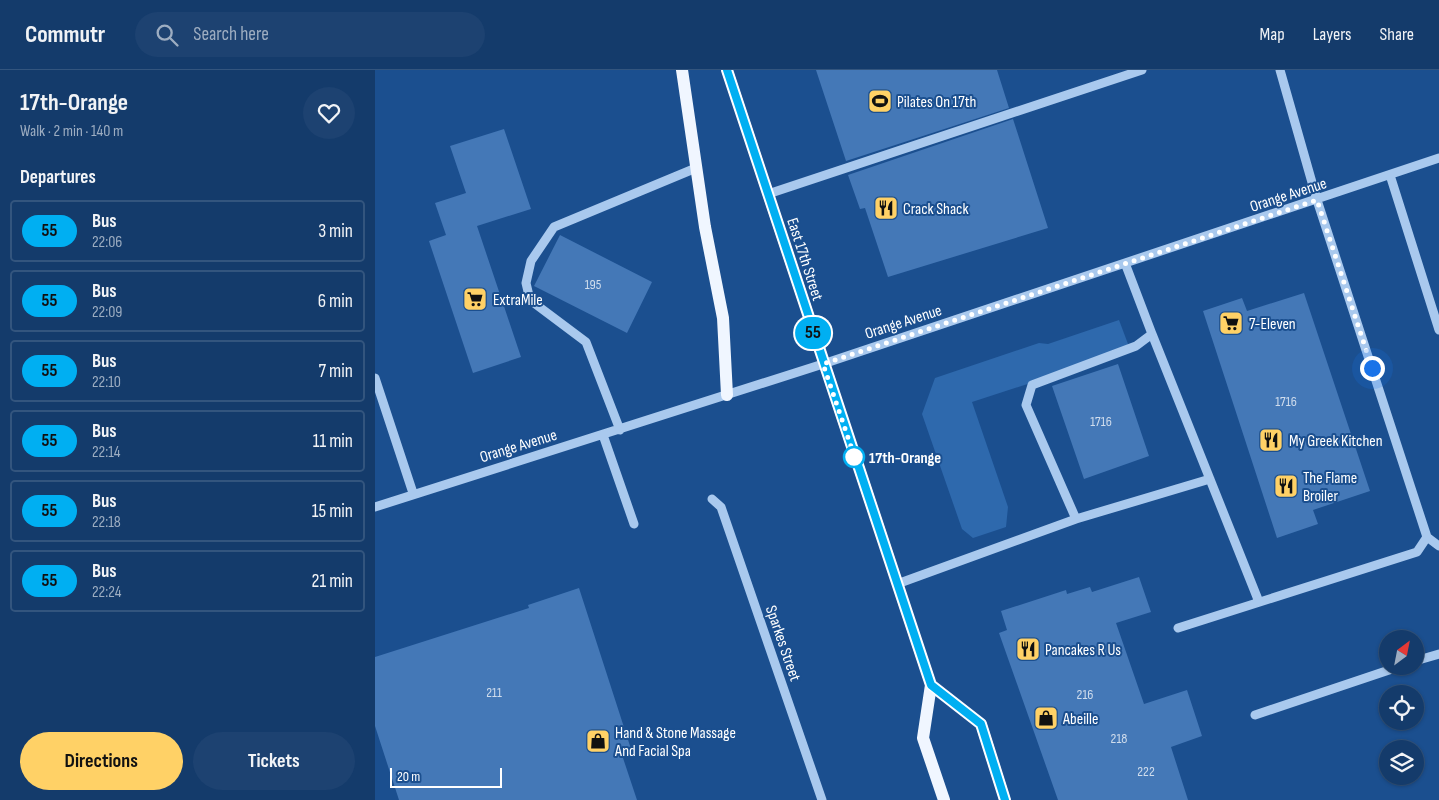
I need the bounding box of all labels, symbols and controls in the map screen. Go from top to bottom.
search box [135,12,485,57]
text: Commutr [25,20,105,49]
icon: search [153,21,181,49]
text: Search here [193,23,269,46]
text: Map [1260,24,1285,45]
text: Layers [1313,24,1352,45]
text: Share [1380,24,1414,45]
button: heart [303,87,355,139]
text: 17th-Orange [20,88,128,117]
sports icon: Pilates On 17th [867,88,893,114]
place label: Pilates On 17th [897,93,976,112]
text: Walk · 2 min · 140 m [20,122,123,141]
text: Departures [20,166,96,189]
street label: Orange Avenue [1248,174,1329,217]
restaurant icon: Crack Shack [873,195,899,221]
place label: Crack Shack [903,200,969,219]
text: Bus [92,210,117,233]
street label: East 17th Street [782,216,827,303]
text: 55 [42,220,57,241]
text: 3 min [318,220,353,243]
text: 22:06 [92,233,122,252]
house number: 195 [585,276,602,293]
text: Bus [92,280,117,303]
supermarket icon: ExtraMile [462,286,488,312]
text: 55 [42,290,57,311]
text: 6 min [318,290,353,313]
place label: ExtraMile [493,291,543,310]
street label: Orange Avenue [863,301,944,344]
text: 22:09 [92,303,122,322]
supermarket icon: 7-Eleven [1218,310,1244,336]
place label: 7-Eleven [1249,315,1296,334]
line badge: 55 [791,317,835,349]
text: 55 [805,322,821,343]
text: Bus [92,350,117,373]
your location [1360,356,1385,381]
text: 55 [42,360,57,381]
text: 7 min [319,360,353,383]
text: 22:10 [92,373,121,392]
house number: 1716 [1275,393,1297,410]
house number: 1716 [1090,413,1112,430]
text: Bus [92,420,117,443]
street label: Orange Avenue [478,426,559,467]
restaurant icon: My Greek Kitchen [1258,427,1284,453]
text: 55 [42,430,57,451]
text: 11 min [313,430,353,453]
place label: My Greek Kitchen [1289,432,1383,451]
text: 22:14 [92,443,121,462]
marker: 17th-Orange [843,446,865,468]
place label: 17th-Orange [869,449,941,468]
place label: The Flame Broiler [1303,469,1357,506]
restaurant icon: The Flame Broiler [1273,473,1299,499]
text: Bus [92,490,117,513]
text: 55 [42,500,57,521]
text: 15 min [312,500,353,523]
text: 22:18 [92,513,121,532]
text: Bus [92,560,117,583]
text: 55 [42,570,57,591]
text: 21 min [312,570,353,593]
text: 22:24 [92,583,121,602]
street label: Sparkes Street [761,603,804,684]
north arrow [1379,630,1424,675]
map controls [1379,630,1424,785]
restaurant icon: Pancakes R Us [1015,636,1041,662]
place label: Pancakes R Us [1045,641,1121,660]
house number: 211 [486,684,502,701]
button: locate [1379,685,1424,730]
house number: 216 [1077,686,1093,703]
shop icon: Abeille [1033,705,1059,731]
place label: Abeille [1062,710,1099,729]
place label: Hand & Stone Massage And Facial Spa [614,724,736,761]
shop icon: Hand & Stone Massage And Facial Spa [585,728,611,754]
house number: 218 [1111,730,1127,747]
button: Directions [20,732,183,790]
button: Tickets [193,732,355,790]
button: layers [1379,740,1424,785]
house number: 222 [1137,763,1155,780]
scale bar [390,765,503,788]
text: 20 m [397,768,420,785]

